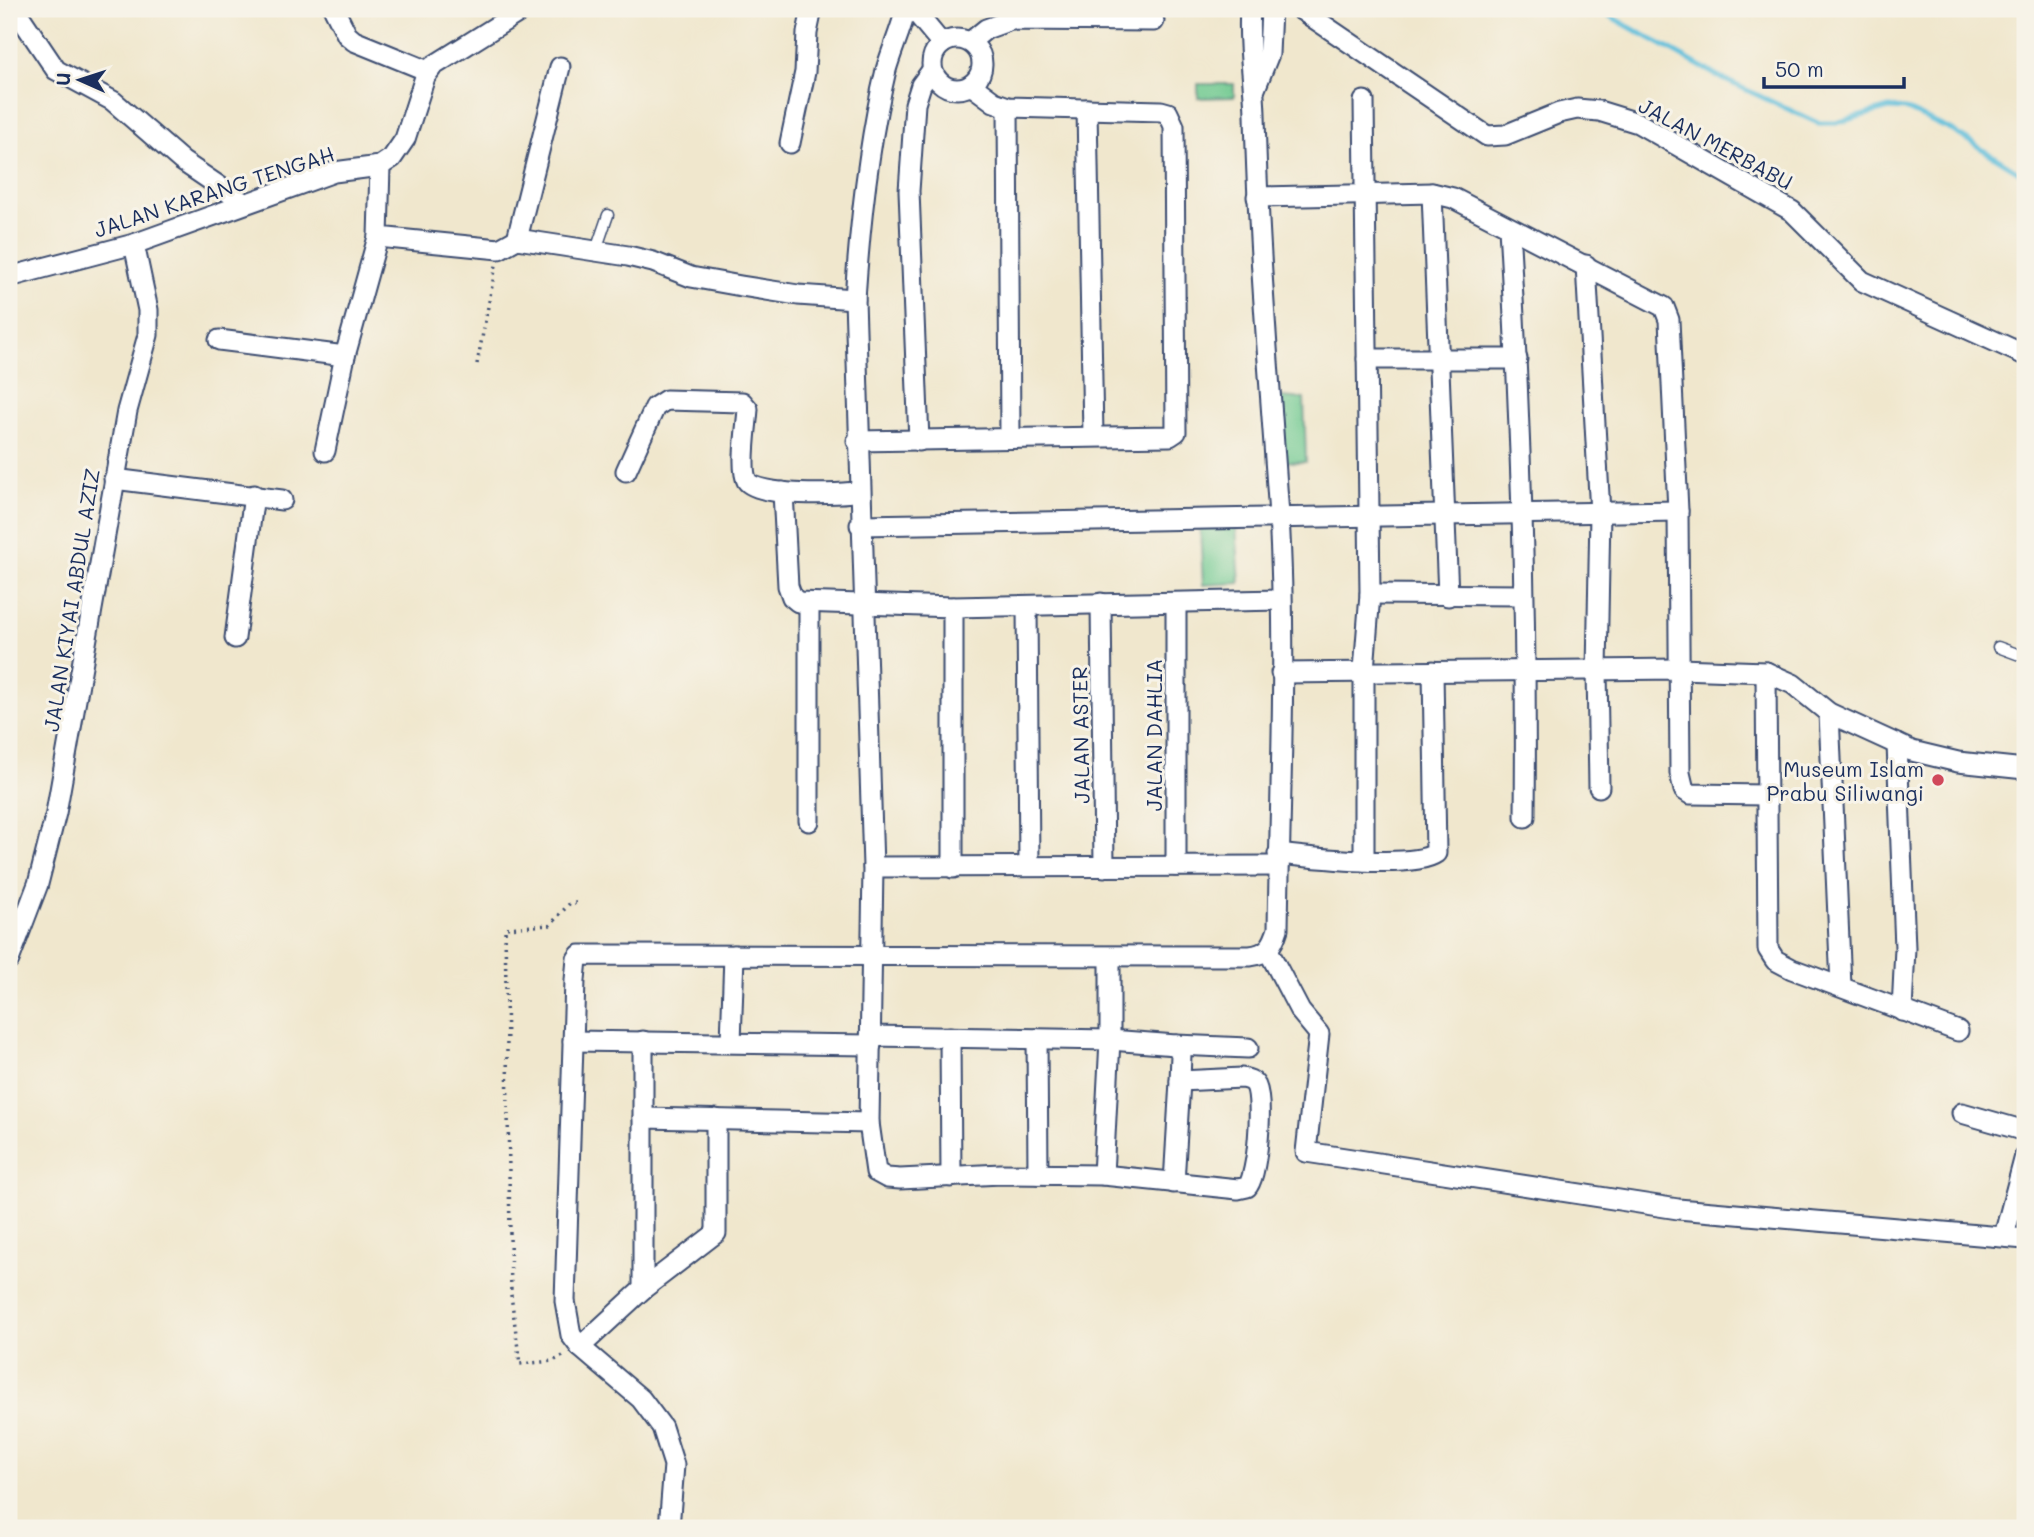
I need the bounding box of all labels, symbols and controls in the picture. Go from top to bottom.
north arrow [46,46,116,116]
scale bar [1764,46,1904,90]
text: 50 m [1775,55,1824,82]
text: U [50,72,75,86]
street label: JALAN MERBABU [1634,91,1798,195]
street label: JALAN KARANG TENGAH [90,139,338,243]
street label: JALAN KIYAI ABDUL AZIZ [37,467,105,733]
street label: JALAN DAHLIA [1140,659,1167,811]
street label: JALAN ASTER [1065,666,1095,804]
place label: Museum Islam Prabu Siliwangi [1766,755,1924,806]
marker: Museum Islam Prabu Siliwangi [1930,772,1946,788]

